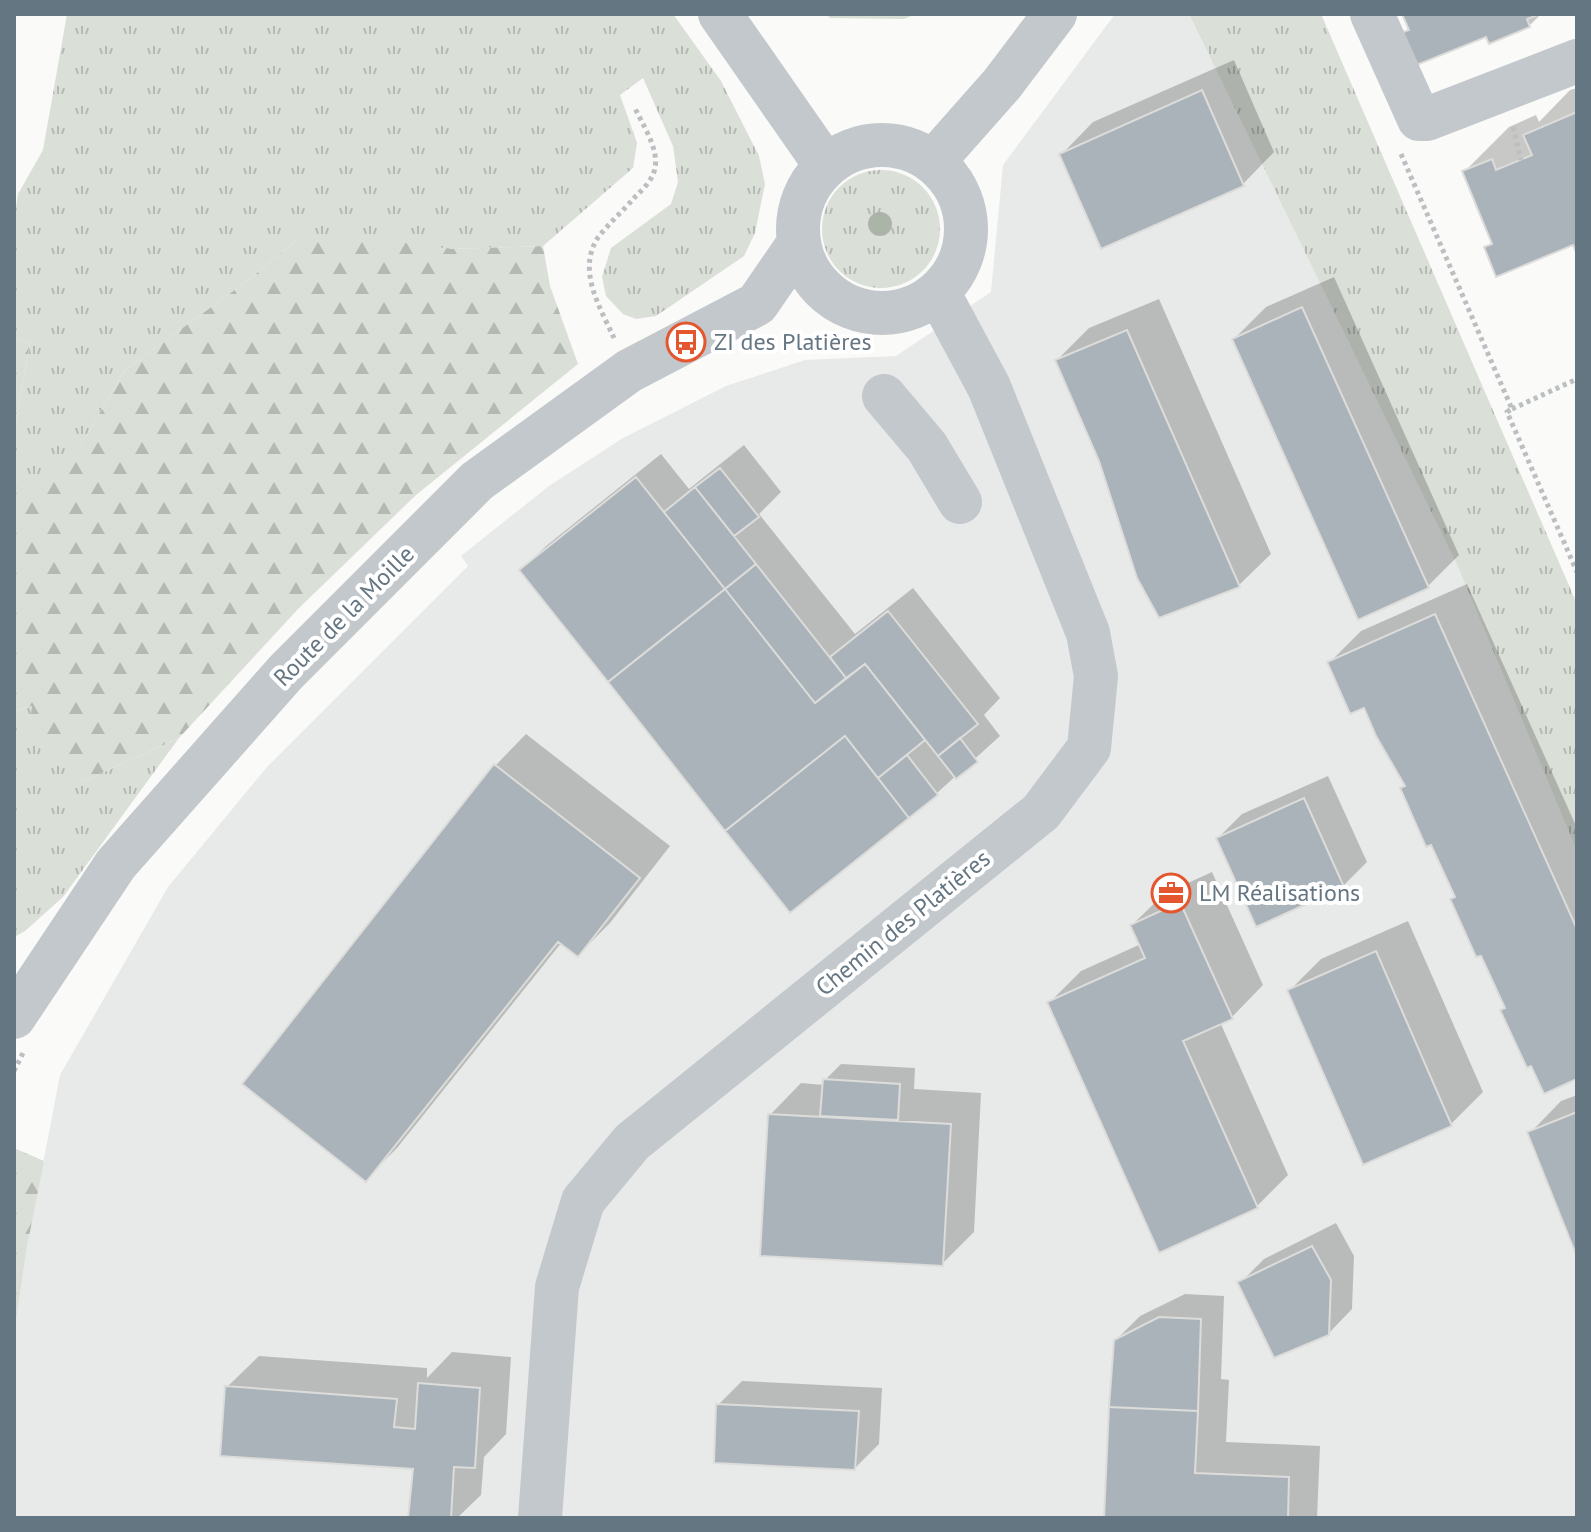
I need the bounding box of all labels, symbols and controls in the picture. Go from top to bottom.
bus stop icon: ZI des Platières [665,321,707,363]
place label: ZI des Platières [714,326,872,357]
street label: Route de la Moille [267,539,421,693]
street label: Chemin des Platières [809,843,996,1003]
office icon: LM Réalisations [1150,872,1192,914]
place label: LM Réalisations [1199,877,1360,908]

